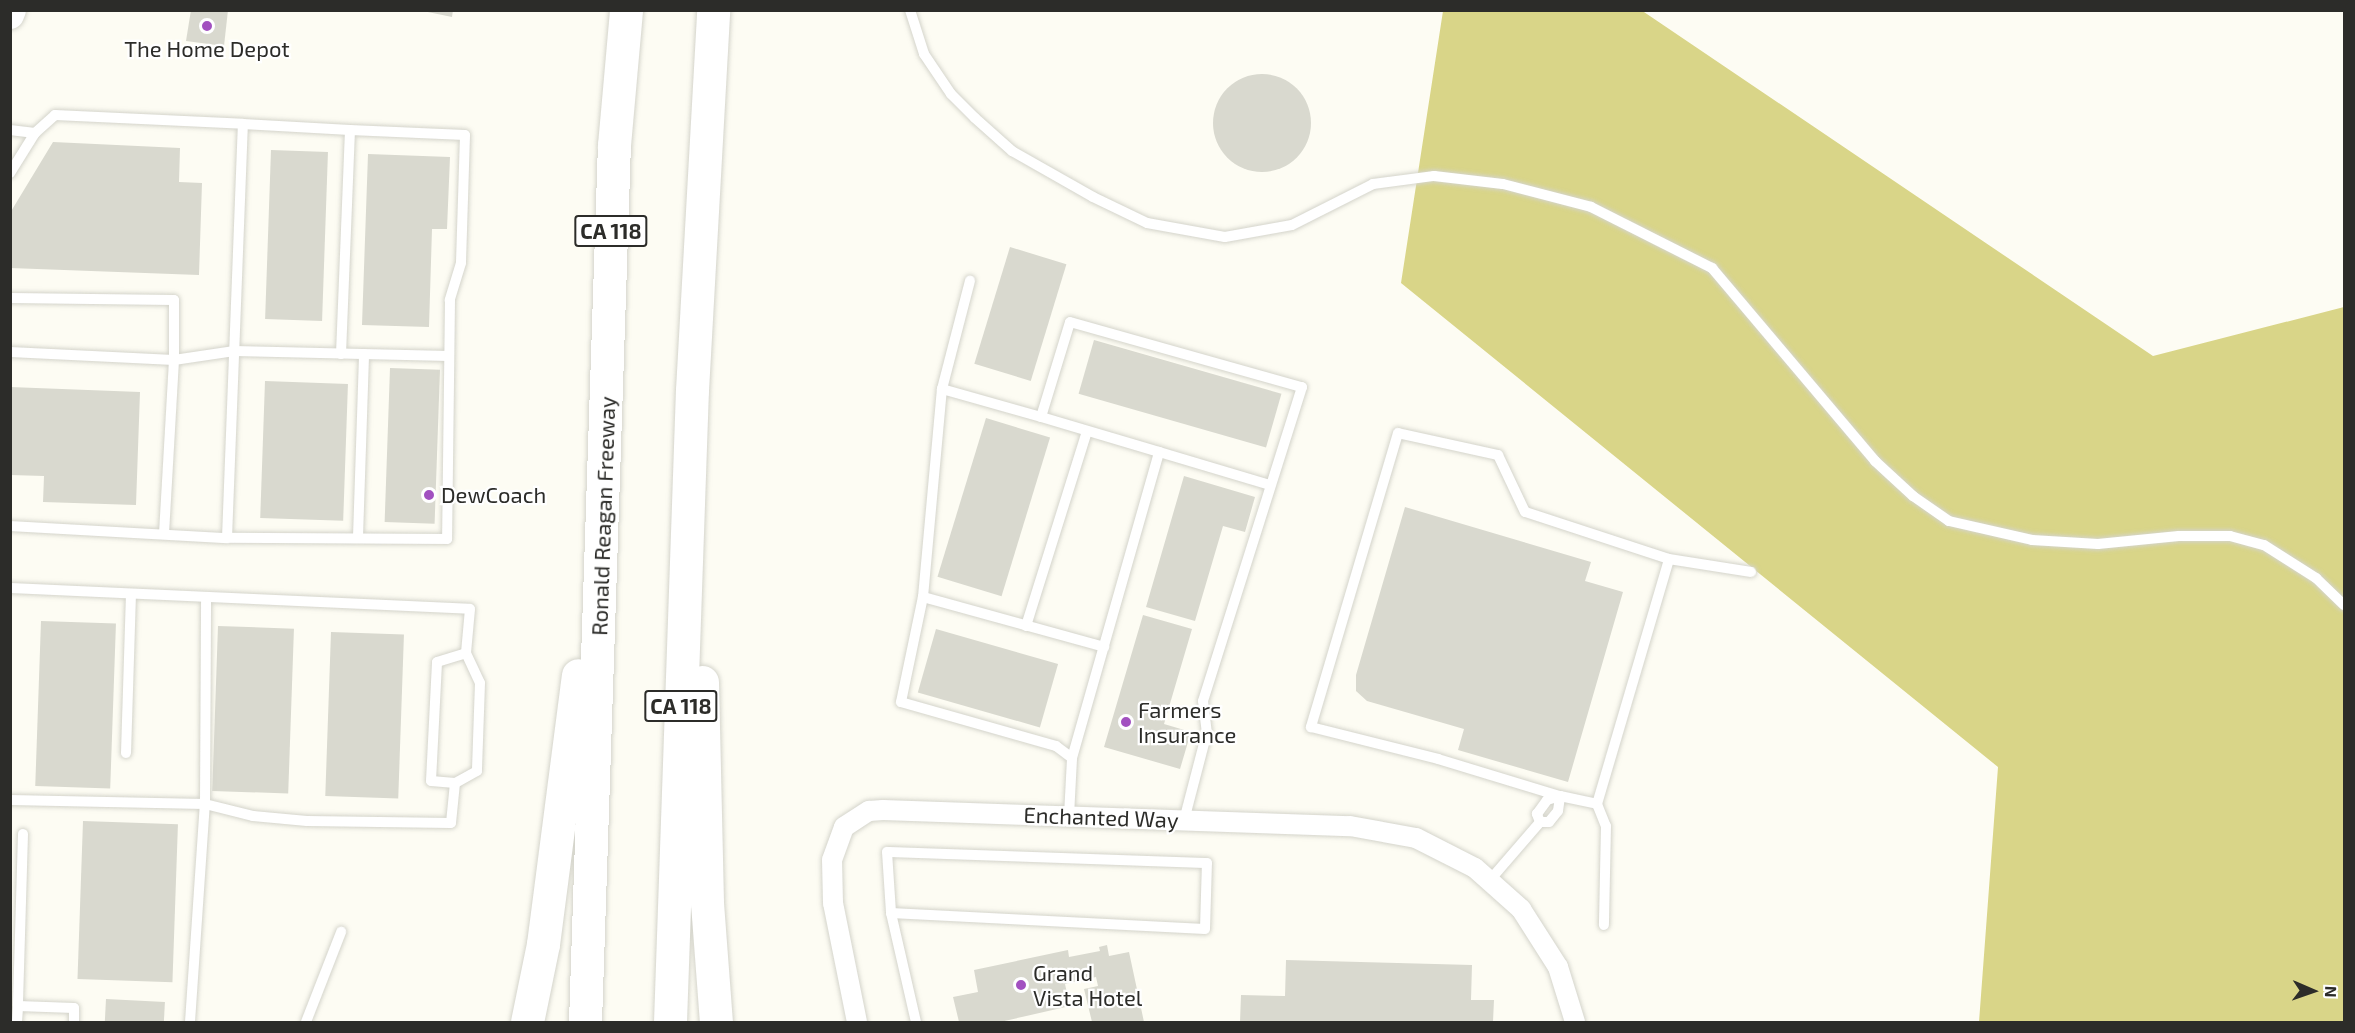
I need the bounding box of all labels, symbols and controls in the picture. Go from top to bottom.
marker: The Home Depot [200,19,214,33]
place label: The Home Depot [124,36,290,62]
road number: CA 118 [574,213,648,249]
street label: Ronald Reagan Freeway [586,396,620,636]
place label: DewCoach [441,482,546,508]
marker: DewCoach [422,488,436,502]
road number: CA 118 [644,688,718,724]
place label: Farmers Insurance [1138,696,1236,748]
marker: Farmers Insurance [1119,715,1133,729]
street label: Enchanted Way [1023,801,1179,833]
place label: Grand Vista Hotel [1033,959,1142,1010]
north arrow [2283,961,2343,1021]
marker: Grand Vista Hotel [1014,978,1028,992]
text: N [2322,986,2341,998]

